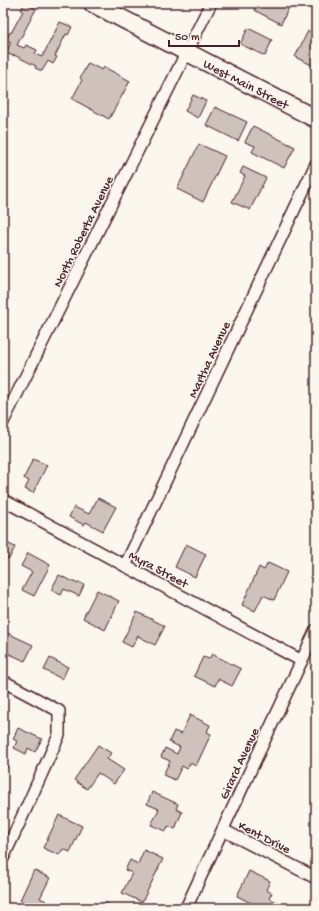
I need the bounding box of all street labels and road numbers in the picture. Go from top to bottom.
street label: West Main Street [200,57,292,114]
street label: North Roberta Avenue [51,174,118,290]
street label: Martha Avenue [186,319,235,401]
street label: Myra Street [126,548,192,593]
street label: Girard Avenue [217,726,264,802]
street label: Kent Drive [235,819,293,858]

